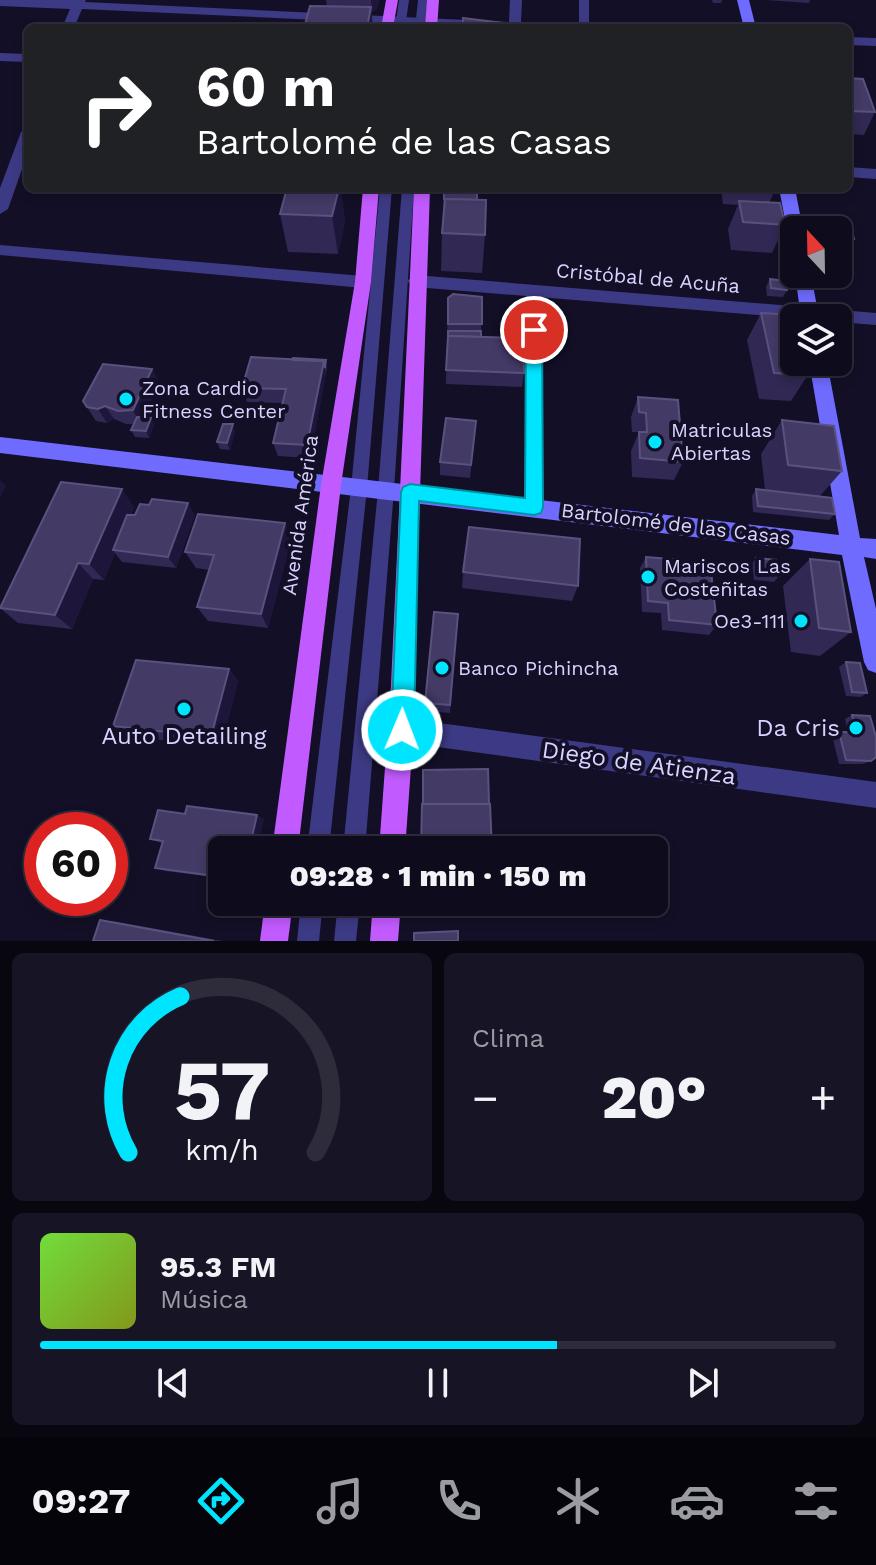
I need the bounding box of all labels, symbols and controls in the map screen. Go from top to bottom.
text: 60 m [196,54,335,120]
icon: right [64,56,168,160]
text: Bartolomé de las Casas [196,121,612,163]
north arrow [780,216,852,288]
map controls [780,216,852,376]
street label: Cristóbal de Acuña [555,258,741,298]
pin [500,296,568,364]
button: layers [780,304,852,376]
icon: arrive [512,308,556,352]
place label: Zona Cardio Fitness Center [142,376,285,423]
marker: Zona Cardio Fitness Center [117,390,135,408]
place label: Matriculas Abiertas [671,418,772,465]
street label: Avenida América [277,433,323,597]
marker: Matriculas Abiertas [646,433,664,451]
street label: Bartolomé de las Casas [560,498,792,550]
place label: Mariscos Las Costeñitas [664,554,791,601]
marker: Mariscos Las Costeñitas [639,568,657,586]
place label: Oe3-111 [714,609,785,633]
marker: Oe3-111 [792,612,810,630]
place label: Banco Pichincha [458,656,618,680]
marker: Banco Pichincha [433,659,451,677]
position arrow [360,688,444,772]
marker: Auto Detailing [175,700,193,718]
place label: Da Cris [756,714,840,742]
marker: Da Cris [847,719,865,737]
place label: Auto Detailing [101,722,267,750]
street label: Diego de Atienza [540,736,738,790]
speed limit sign: 60 [24,812,128,916]
text: 09:28 · 1 min · 150 m [290,858,587,893]
text: Clima [472,1023,544,1053]
text: 57 [174,1042,270,1139]
text: 20° [601,1062,707,1133]
text: − [472,1072,499,1124]
text: + [809,1072,836,1124]
text: km/h [185,1133,259,1167]
text: 95.3 FM [160,1249,277,1284]
text: Música [160,1284,248,1314]
icon: previous [151,1361,195,1405]
icon: pause [416,1361,460,1405]
icon: next [681,1361,725,1405]
icon: directions [193,1473,249,1529]
icon: music [312,1473,368,1529]
icon: phone [431,1473,487,1529]
icon: climate [550,1473,606,1529]
icon: car [669,1473,725,1529]
icon: filters [788,1473,844,1529]
text: 09:27 [32,1480,130,1522]

